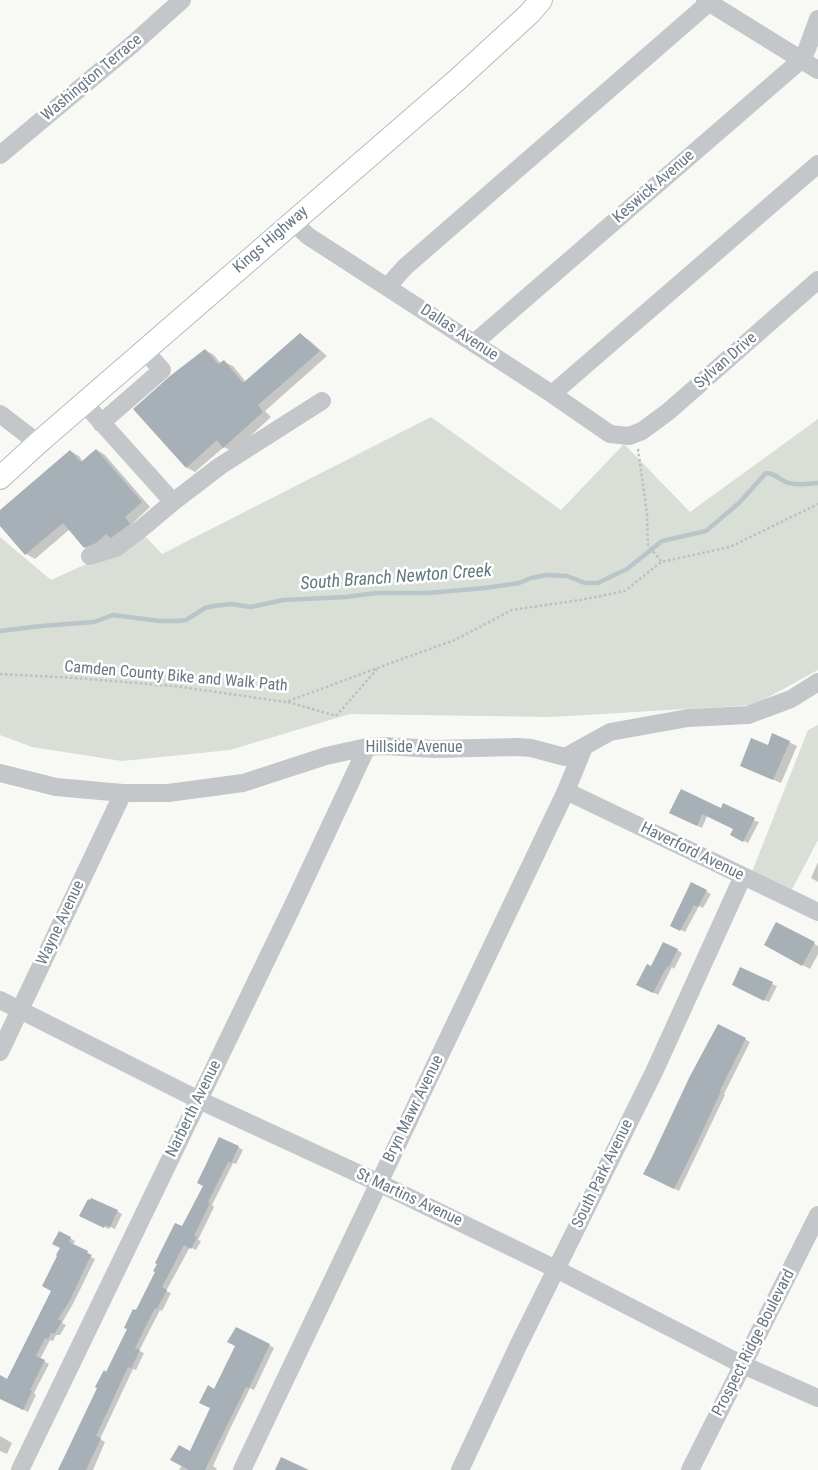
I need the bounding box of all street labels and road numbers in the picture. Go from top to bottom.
street label: Washington Terrace [38,30,146,126]
street label: Keswick Avenue [609,146,699,228]
street label: Kings Highway [230,202,312,278]
street label: Dallas Avenue [417,301,501,365]
street label: Sylvan Drive [691,329,761,393]
street label: Camden County Bike and Walk Path [64,658,288,696]
street label: Hillside Avenue [365,738,463,758]
street label: Haverford Avenue [637,819,747,885]
street label: Wayne Avenue [33,878,89,968]
street label: Bryn Mawr Avenue [380,1052,448,1166]
street label: Narberth Avenue [162,1057,226,1161]
street label: South Park Avenue [568,1117,638,1231]
street label: St Martins Avenue [353,1165,465,1231]
street label: Prospect Ridge Boulevard [709,1267,799,1419]

